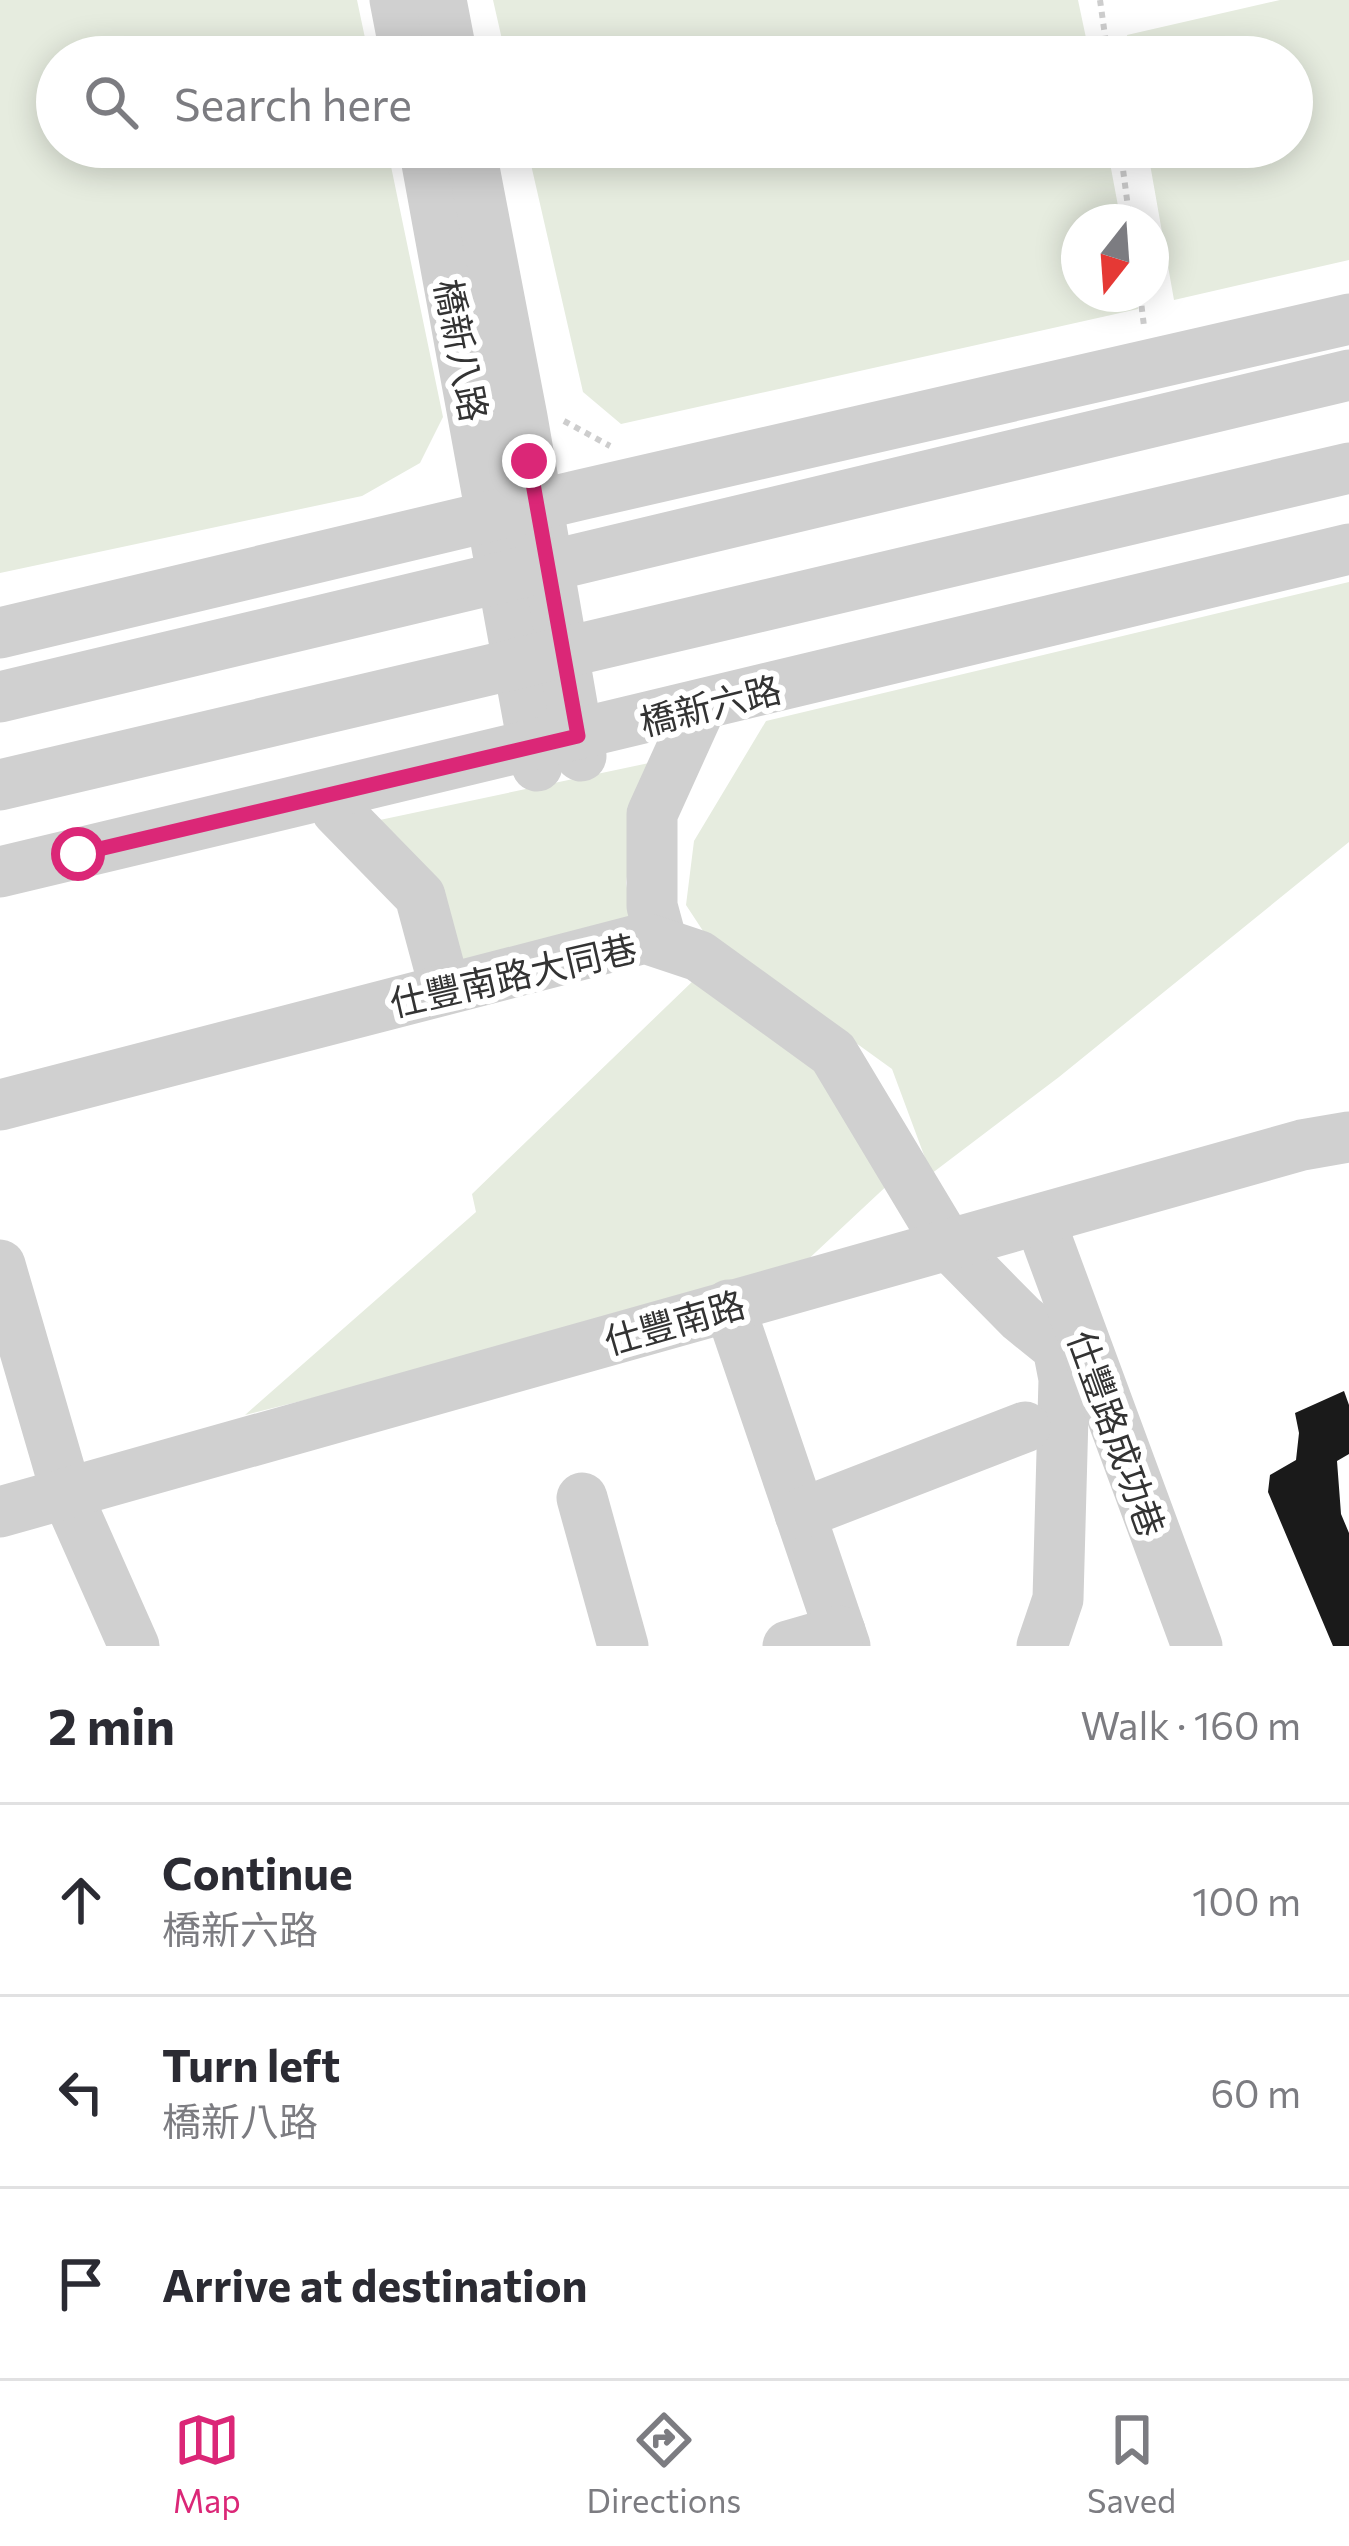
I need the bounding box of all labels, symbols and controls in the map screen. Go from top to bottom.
search box [36,36,1313,168]
icon: search [78,69,144,135]
text: Search here [174,75,412,130]
north arrow [1061,204,1169,312]
street label: 橋新八路 [428,275,498,425]
route end [502,434,556,488]
street label: 橋新六路 [635,665,785,743]
route start [51,827,105,881]
street label: 仕豐南路大同巷 [385,924,641,1024]
street label: 仕豐南路 [599,1280,749,1362]
street label: 仕豐路成功巷 [1060,1324,1176,1542]
text: 2 min [48,1693,175,1756]
text: Walk · 160 m [1080,1700,1301,1748]
text: Continue [162,1844,353,1899]
icon: ahead [48,1867,114,1933]
text: 100 m [1192,1876,1301,1924]
text: 橋新六路 [162,1904,318,1952]
text: Turn left [162,2036,340,2091]
icon: left [48,2059,114,2125]
text: 60 m [1210,2068,1301,2116]
text: 橋新八路 [162,2096,318,2144]
icon: arrive [48,2251,114,2317]
text: Arrive at destination [162,2256,588,2311]
tab: Map [173,2407,241,2520]
tab: Directions [587,2407,741,2520]
tab: Saved [1087,2407,1176,2520]

